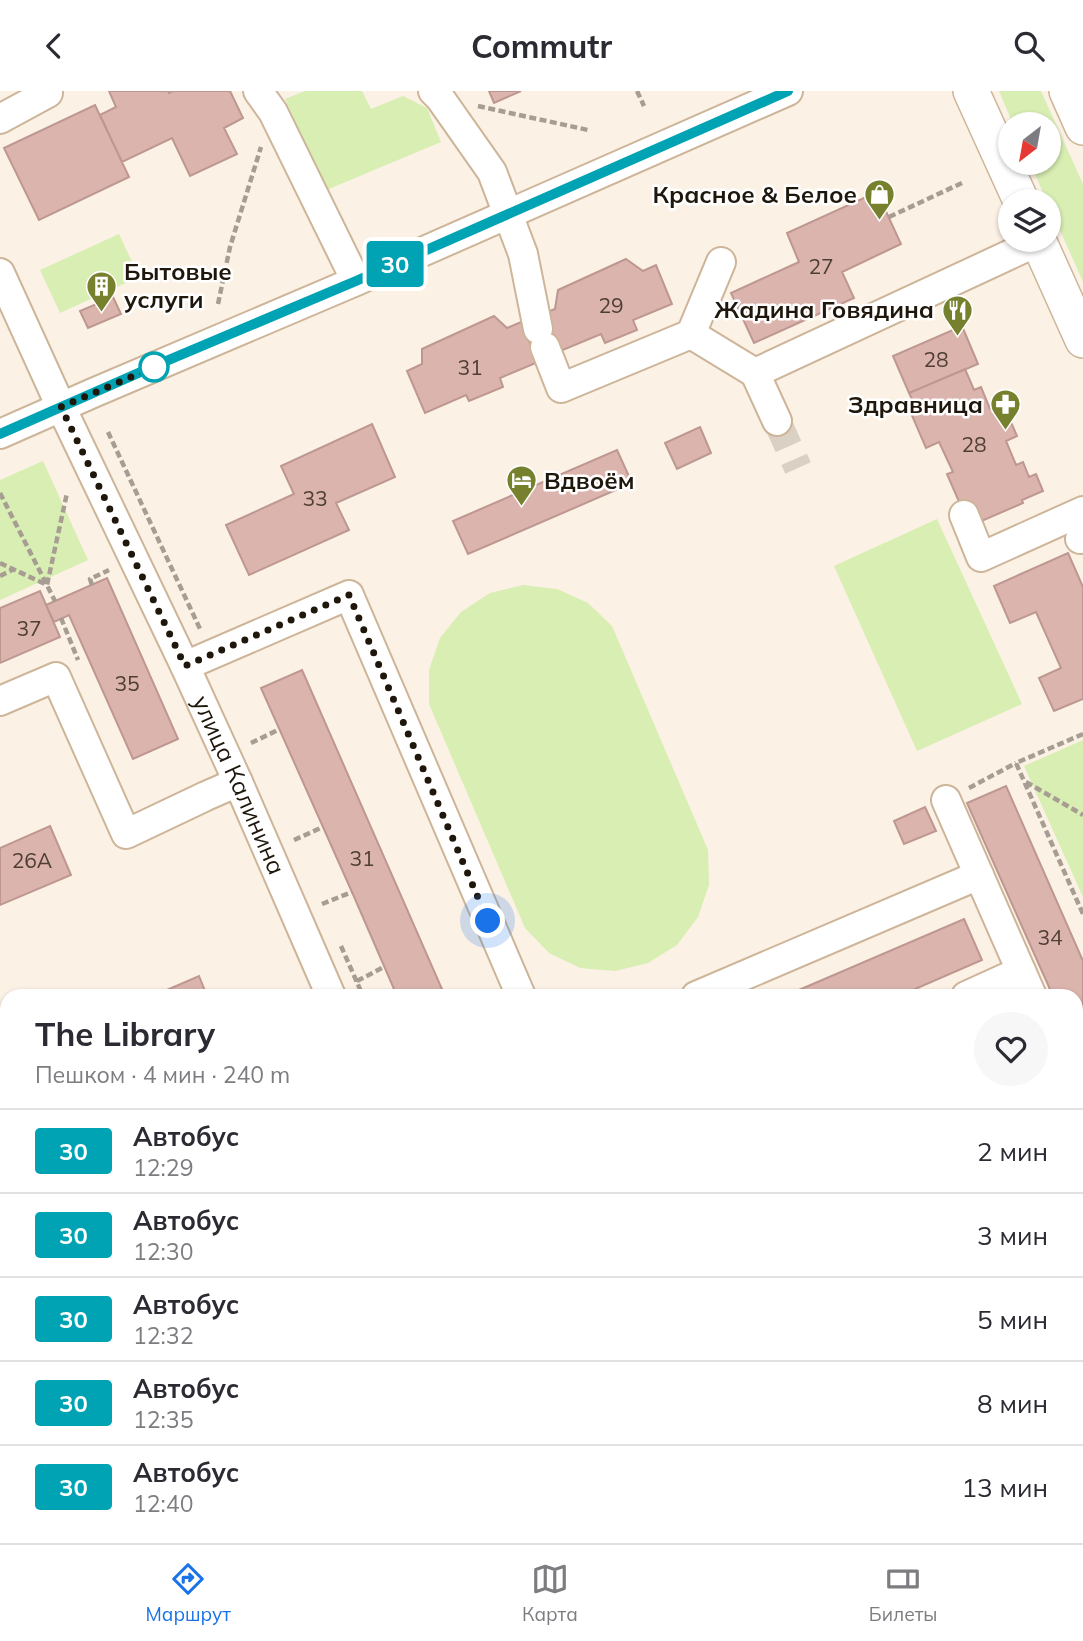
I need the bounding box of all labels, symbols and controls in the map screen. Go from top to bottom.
text: Commutr [471,26,612,66]
icon: back [35,27,73,65]
icon: search [1010,27,1048,65]
north arrow [998,112,1060,175]
map controls [998,112,1061,252]
shop icon: Красное & Белое [863,178,897,222]
place label: Красное & Белое [652,179,857,209]
button: layers [998,189,1061,252]
line badge: 30 [364,241,426,287]
text: 30 [381,249,409,279]
house number: 27 [808,253,834,279]
place label: Бытовые услуги [124,256,232,314]
building icon: Бытовые услуги [84,269,118,313]
house number: 29 [598,292,624,318]
restaurant icon: Жадина Говядина [940,293,974,337]
place label: Жадина Говядина [714,294,934,324]
house number: 28 [923,346,949,372]
unlabelled marker [139,352,169,382]
house number: 31 [457,354,483,380]
pharmacy icon: Здравница [989,388,1023,432]
place label: Здравница [848,389,983,419]
house number: 28 [961,431,987,457]
hotel icon: Вдвоём [504,464,538,508]
place label: Вдвоём [544,465,634,495]
house number: 33 [302,485,328,511]
house number: 37 [16,615,42,641]
house number: 35 [114,670,140,696]
street label: улица Калинина [187,691,292,879]
house number: 31 [349,845,375,871]
house number: 26А [12,847,53,873]
your location [470,903,505,938]
house number: 34 [1037,924,1063,950]
button: heart [974,1012,1048,1086]
text: The Library [35,1013,215,1054]
text: Пешком · 4 мин · 240 m [35,1060,290,1089]
text: Автобус [133,1120,239,1153]
text: 2 мин [977,1135,1048,1168]
text: 30 [59,1136,88,1166]
text: 12:29 [133,1153,193,1182]
text: Автобус [133,1204,239,1237]
text: 3 мин [977,1219,1048,1252]
text: 30 [59,1220,88,1250]
text: 12:30 [133,1237,193,1266]
text: Автобус [133,1288,239,1321]
text: 5 мин [977,1303,1048,1336]
text: 30 [59,1304,88,1334]
text: 12:32 [133,1321,193,1350]
text: Автобус [133,1372,239,1405]
text: 8 мин [977,1387,1048,1420]
text: 30 [59,1388,88,1418]
text: 12:35 [133,1405,193,1434]
text: Автобус [133,1456,239,1489]
text: 13 мин [961,1471,1048,1504]
text: 30 [59,1472,88,1502]
text: 12:40 [133,1489,193,1518]
tab: Маршрут [145,1560,231,1626]
tab: Карта [522,1560,578,1626]
tab: Билеты [869,1560,937,1626]

